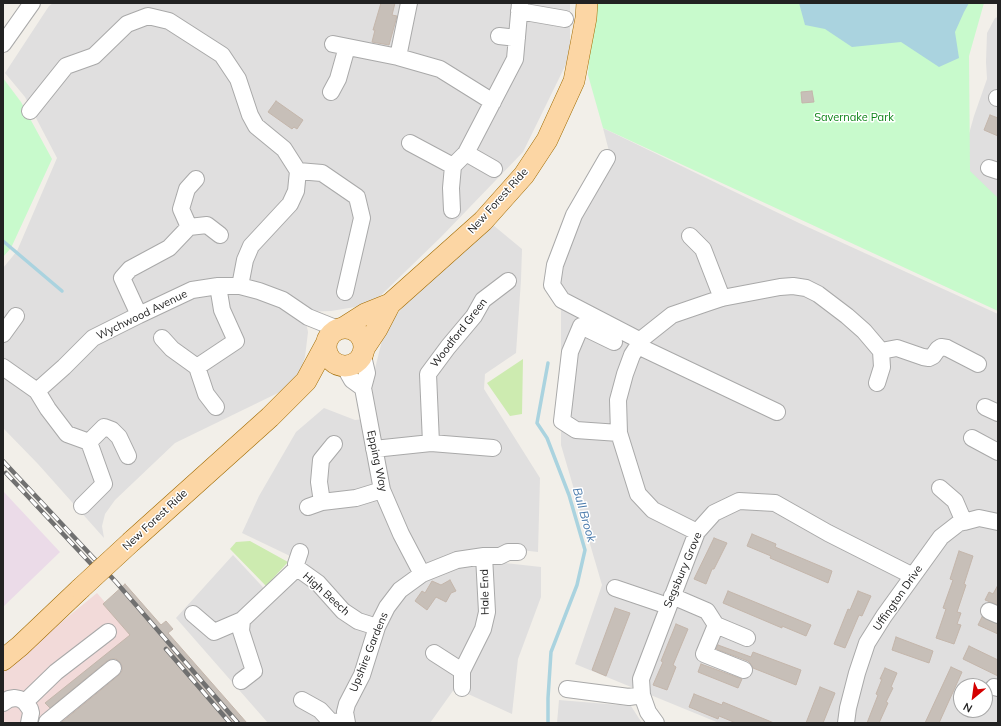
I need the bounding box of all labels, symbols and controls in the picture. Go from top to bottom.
park label: Savernake Park [814,111,894,125]
street label: New Forest Ride [465,165,531,237]
street label: Wychwood Avenue [94,287,190,343]
street label: Woodford Green [428,296,490,370]
street label: Epping Way [364,429,390,493]
water label: Bull Brook [569,486,599,544]
street label: New Forest Ride [120,487,190,553]
street label: Segsbury Grove [661,530,705,610]
street label: Uffington Drive [871,563,925,633]
street label: Hale End [478,569,492,615]
street label: High Beech [300,570,352,618]
street label: Upshire Gardens [347,610,391,694]
north arrow [953,678,993,718]
text: N [961,699,975,716]

